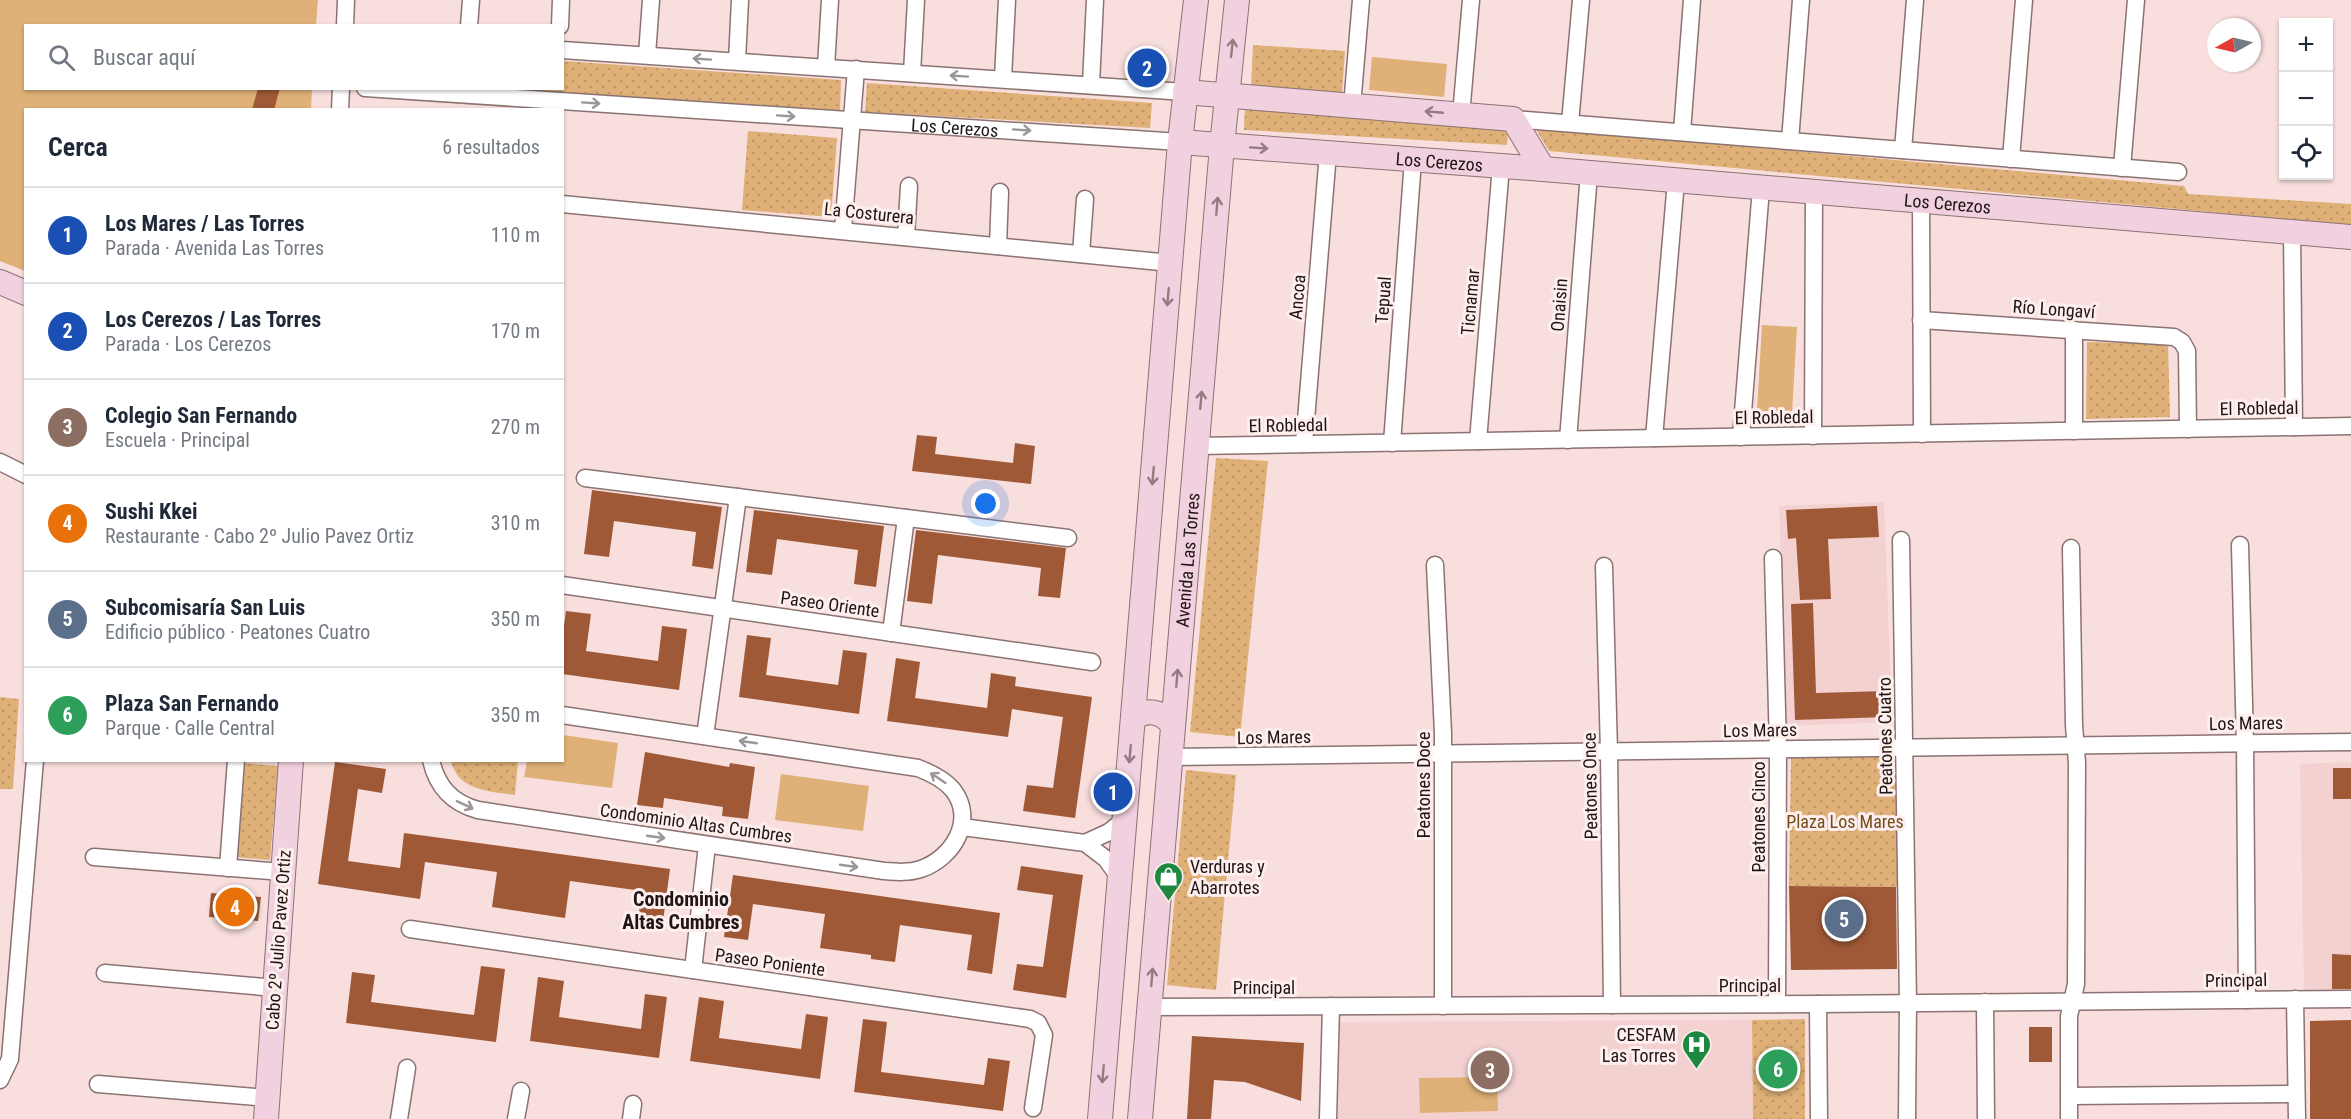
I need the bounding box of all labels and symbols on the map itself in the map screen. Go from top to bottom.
north arrow [2207,18,2261,72]
one-way arrow [1227,38,1238,58]
pin: 2 [1128,46,1166,90]
one-way arrow [692,53,712,64]
one-way arrow [950,70,970,81]
one-way arrow [581,98,601,109]
one-way arrow [1425,107,1445,118]
one-way arrow [775,110,795,121]
street label: Los Cerezos [910,114,999,140]
one-way arrow [1012,125,1032,136]
one-way arrow [1249,143,1269,154]
street label: Los Cerezos [1395,148,1484,175]
street label: Los Cerezos [1903,189,1992,217]
one-way arrow [1212,196,1223,216]
street label: La Costurera [823,198,915,228]
street label: Ticnamar [1457,267,1483,336]
street label: Ancoa [1285,274,1309,320]
street label: Tepual [1371,276,1395,324]
street label: Onaisin [1547,278,1571,332]
one-way arrow [1162,287,1173,307]
street label: Río Longaví [2012,296,2097,322]
one-way arrow [1196,391,1207,410]
street label: El Robledal [2219,397,2299,419]
street label: El Robledal [1734,406,1814,428]
street label: El Robledal [1248,414,1328,436]
one-way arrow [1147,465,1158,485]
your location [971,489,1000,518]
street label: Avenida Las Torres [1171,492,1203,628]
street label: Paseo Oriente [779,587,881,621]
one-way arrow [1172,669,1183,688]
street label: Peatones Cuatro [1873,677,1897,795]
street label: Los Mares [2209,712,2283,734]
street label: Los Mares [1723,719,1797,741]
street label: Los Mares [1237,726,1311,748]
street label: Peatones Doce [1413,732,1434,838]
street label: Peatones Once [1579,732,1601,840]
one-way arrow [738,737,758,748]
one-way arrow [1124,743,1135,763]
street label: Peatones Cinco [1748,761,1769,873]
pin: 1 [1094,770,1132,814]
one-way arrow [931,772,947,784]
one-way arrow [455,799,473,811]
street label: Condominio Altas Cumbres [599,799,793,847]
park label: Plaza Los Mares [1786,811,1904,832]
one-way arrow [646,832,666,843]
street label: Cabo 2º Julio Pavez Ortiz [261,849,295,1031]
place label: Verduras y Abarrotes [1190,856,1265,898]
one-way arrow [839,860,859,871]
shop icon: Verduras y Abarrotes [1153,860,1185,902]
pin: 4 [216,884,254,930]
district label: Condominio Altas Cumbres [622,887,740,934]
pin: 5 [1824,896,1864,942]
street label: Paseo Poniente [714,944,826,980]
one-way arrow [1147,968,1158,987]
street label: Principal [2205,969,2267,991]
street label: Principal [1719,975,1781,996]
street label: Principal [1233,977,1295,998]
place label: CESFAM Las Torres [1602,1024,1676,1066]
hospital icon: CESFAM Las Torres [1681,1028,1713,1070]
pin: 6 [1758,1046,1798,1092]
pin: 3 [1470,1048,1510,1092]
one-way arrow [1098,1063,1109,1083]

